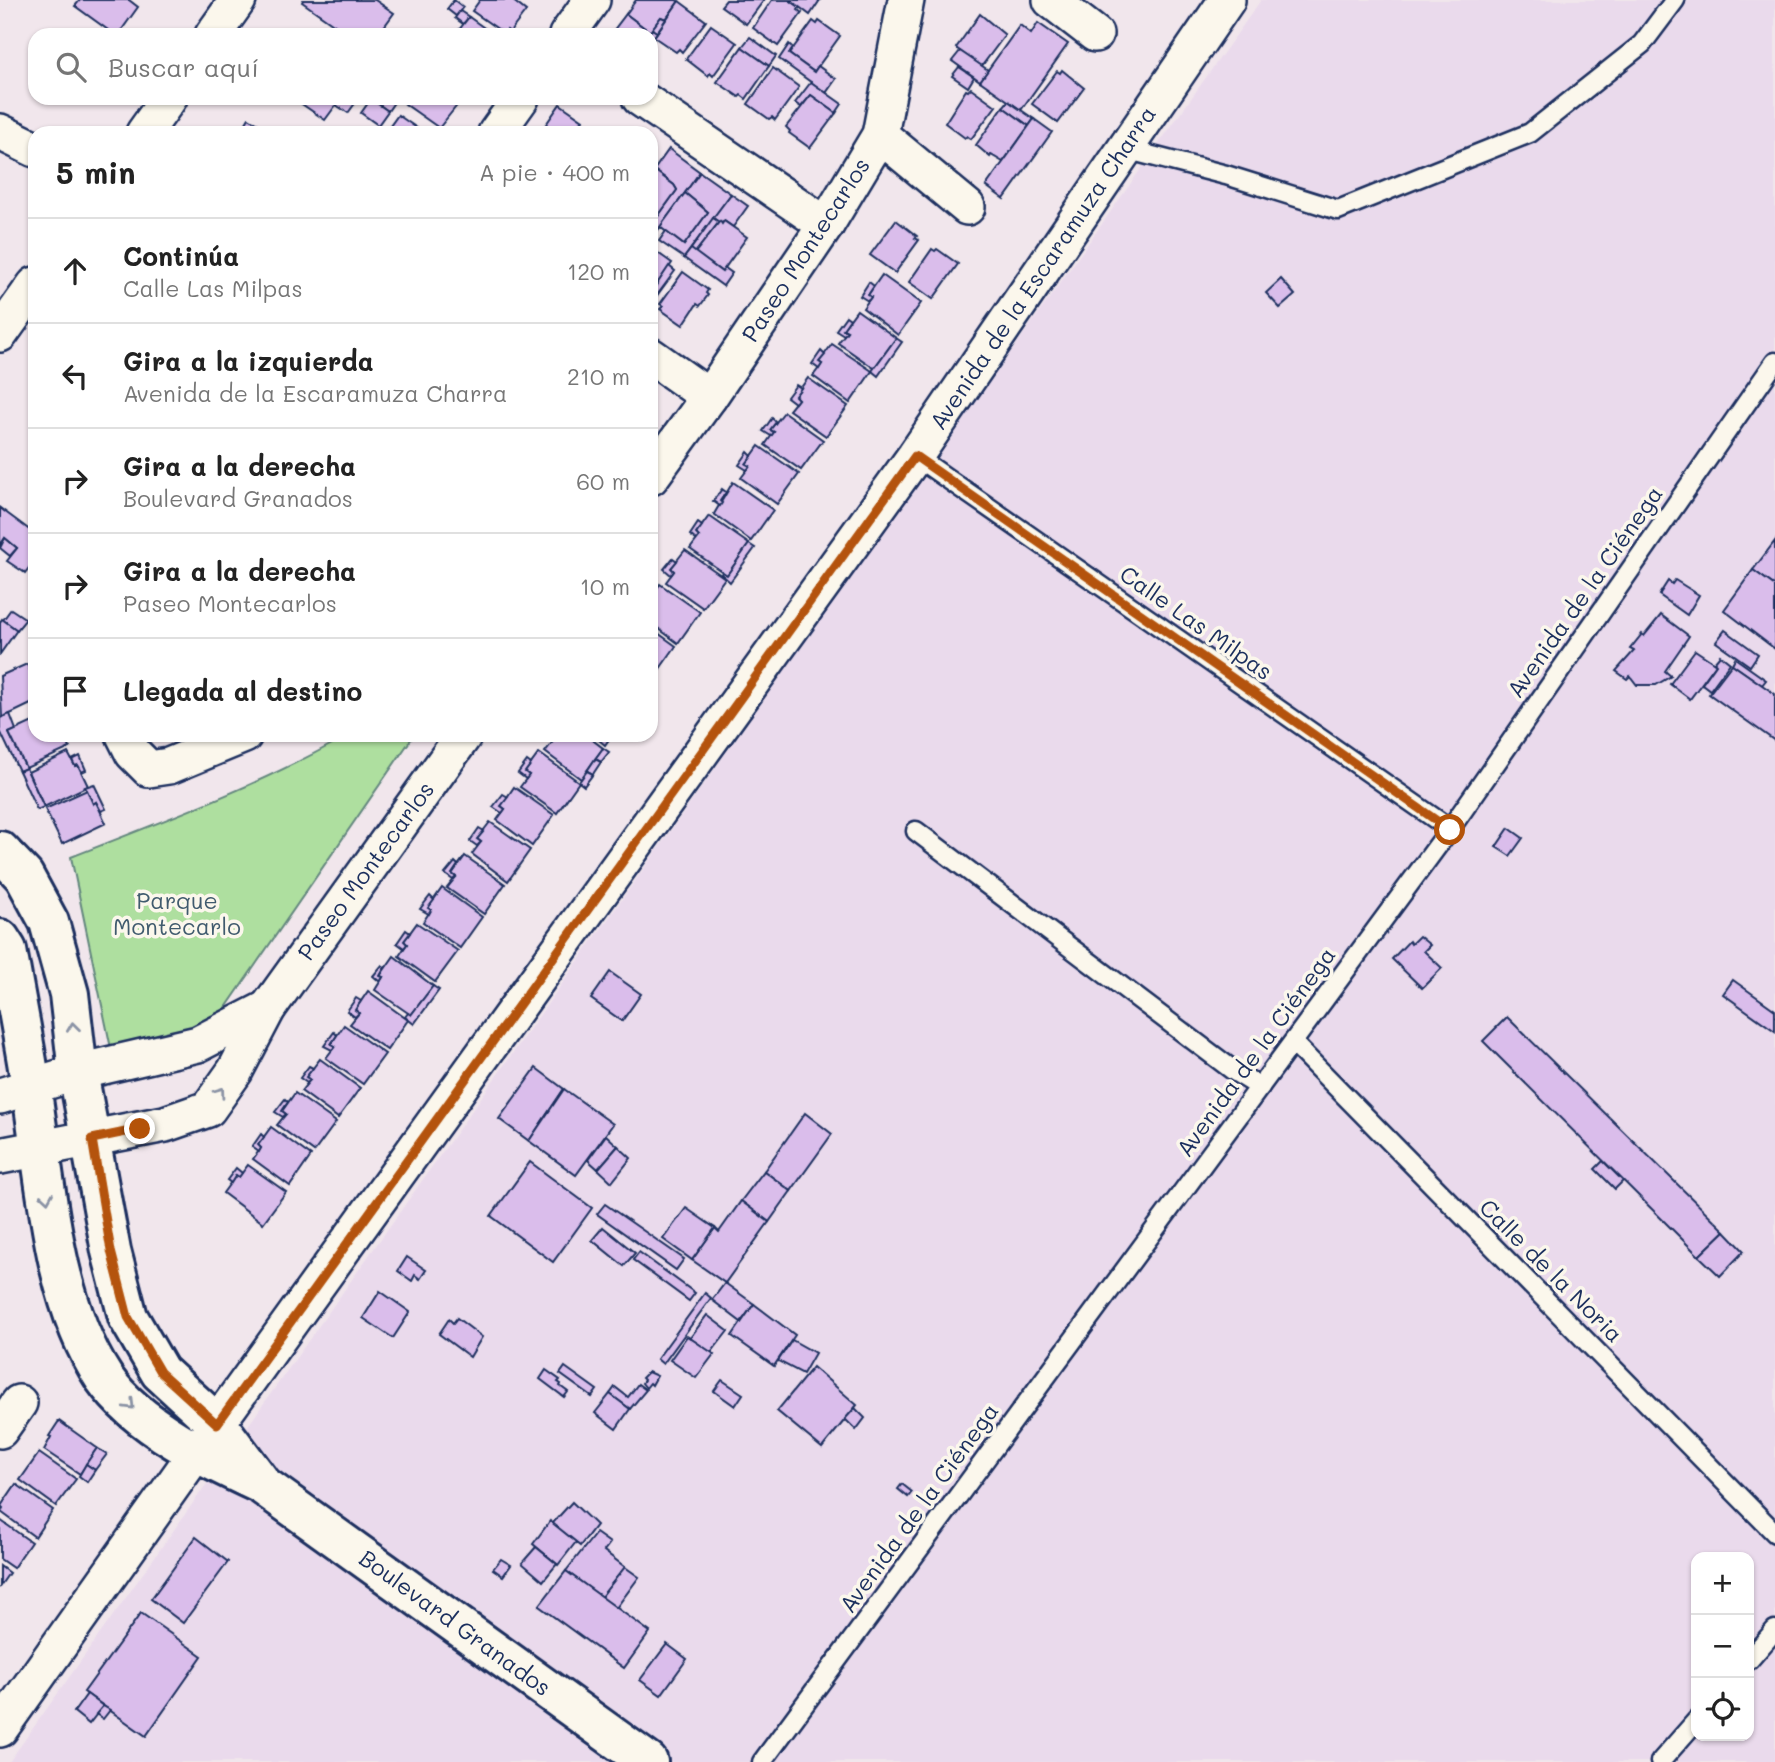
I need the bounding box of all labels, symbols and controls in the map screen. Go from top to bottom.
search box [28,28,658,105]
icon: search [52,48,90,86]
text: Buscar aquí [108,50,259,84]
street label: Avenida de la Escaramuza Charra [922,100,1162,435]
text: 5 min [56,152,136,192]
street label: Paseo Montecarlos [734,152,876,347]
text: A pie · 400 m [479,157,630,187]
text: Continúa [123,239,239,273]
icon: ahead [56,252,94,290]
text: 120 m [567,256,630,286]
text: Calle Las Milpas [123,273,303,303]
text: Gira a la izquierda [123,344,374,378]
icon: left [56,357,94,395]
text: 210 m [567,361,630,391]
text: Avenida de la Escaramuza Charra [123,378,507,408]
text: Gira a la derecha [123,449,356,483]
icon: right [56,462,94,500]
text: 60 m [576,466,630,496]
street label: Avenida de la Ciénega [1500,480,1669,703]
text: Boulevard Granados [123,483,353,513]
text: Gira a la derecha [123,554,356,588]
street label: Calle Las Milpas [1114,558,1279,686]
icon: right [56,567,94,605]
text: 10 m [580,571,630,601]
text: Paseo Montecarlos [123,588,337,618]
icon: arrive [56,672,94,710]
text: Llegada al destino [123,674,362,708]
street label: Paseo Montecarlos [290,775,440,966]
route start [1434,814,1465,845]
park label: Parque Montecarlo [113,885,241,941]
street label: Avenida de la Ciénega [1169,941,1341,1162]
one-way arrow [66,1022,81,1033]
one-way arrow [212,1087,225,1099]
route end [124,1113,155,1144]
street label: Calle de la Noria [1474,1192,1630,1348]
one-way arrow [39,1193,54,1204]
one-way arrow [122,1397,135,1410]
street label: Avenida de la Ciénega [832,1397,1004,1618]
street label: Boulevard Granados [354,1542,557,1702]
map controls [1691,1552,1754,1741]
button: + [1691,1552,1754,1615]
button: − [1691,1615,1754,1678]
button: locate [1691,1678,1754,1741]

